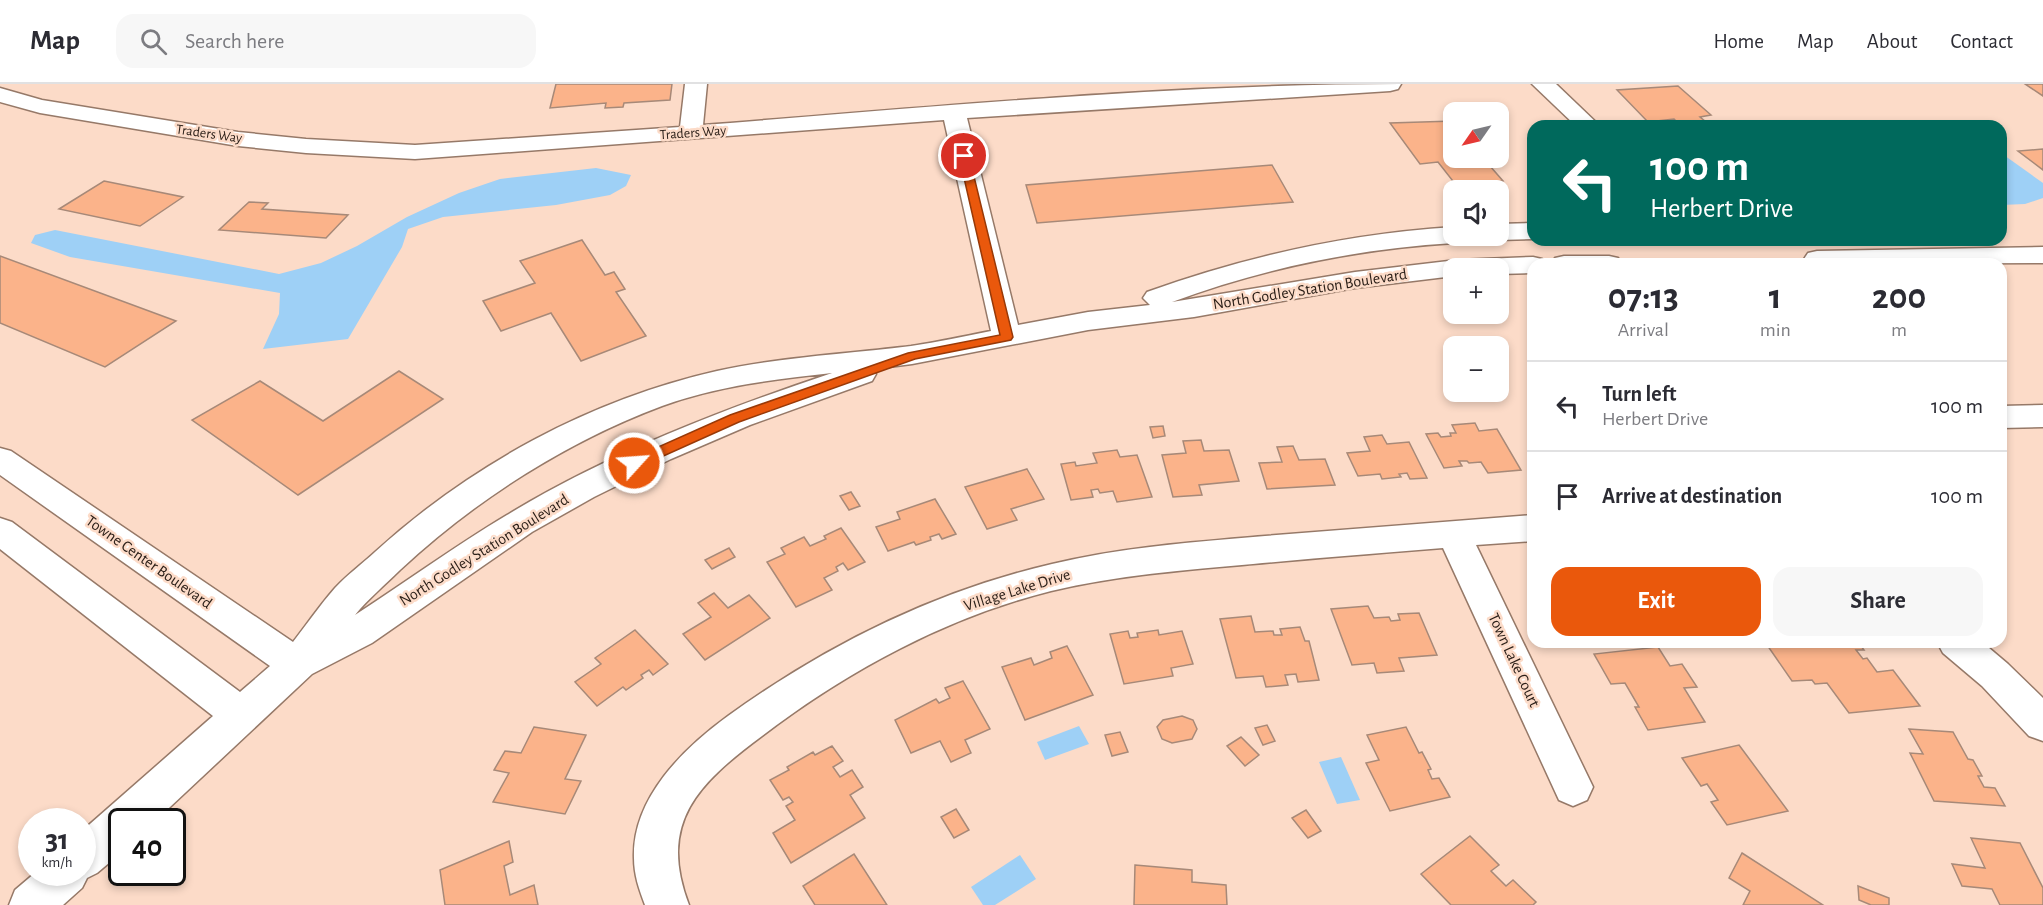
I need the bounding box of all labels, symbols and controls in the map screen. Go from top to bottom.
search box [116,14,536,68]
icon: search [137,25,170,58]
text: Map [30,27,80,55]
text: Search here [185,30,284,52]
text: Home [1713,31,1764,52]
text: Map [1797,31,1834,52]
text: About [1867,31,1917,52]
text: Contact [1950,31,2013,52]
north arrow [1443,102,1509,168]
map controls [1443,102,1509,402]
street label: Traders Way [175,122,243,146]
street label: Traders Way [659,124,727,142]
pin [938,130,989,181]
icon: arrive [947,139,980,172]
icon: left [1551,144,1629,222]
text: 100 m [1650,146,1749,188]
button: sound [1443,180,1509,246]
text: Herbert Drive [1650,195,1793,222]
button: + [1443,258,1509,324]
street label: North Godley Station Boulevard [1212,266,1408,313]
text: 07:13 [1608,279,1679,315]
text: 1 [1769,279,1782,315]
text: 200 [1872,279,1926,315]
text: Arrival [1618,320,1669,340]
text: min [1760,320,1791,340]
text: m [1891,320,1907,340]
button: − [1443,336,1509,402]
text: Turn left [1602,383,1676,405]
icon: left [1551,390,1584,423]
text: 100 m [1931,395,1983,417]
text: Herbert Drive [1602,409,1708,429]
position arrow [602,431,666,495]
icon: arrive [1551,480,1584,513]
text: Arrive at destination [1602,485,1782,507]
text: 100 m [1931,485,1983,507]
street label: North Godley Station Boulevard [397,491,572,610]
street label: Towne Center Boulevard [83,512,215,612]
street label: Village Lake Drive [962,566,1072,614]
button: Exit [1551,567,1761,636]
button: Share [1773,567,1983,636]
street label: Town Lake Court [1485,611,1543,709]
speed limit sign: 40 [108,808,186,886]
text: 31 [45,825,69,855]
text: km/h [42,855,72,870]

